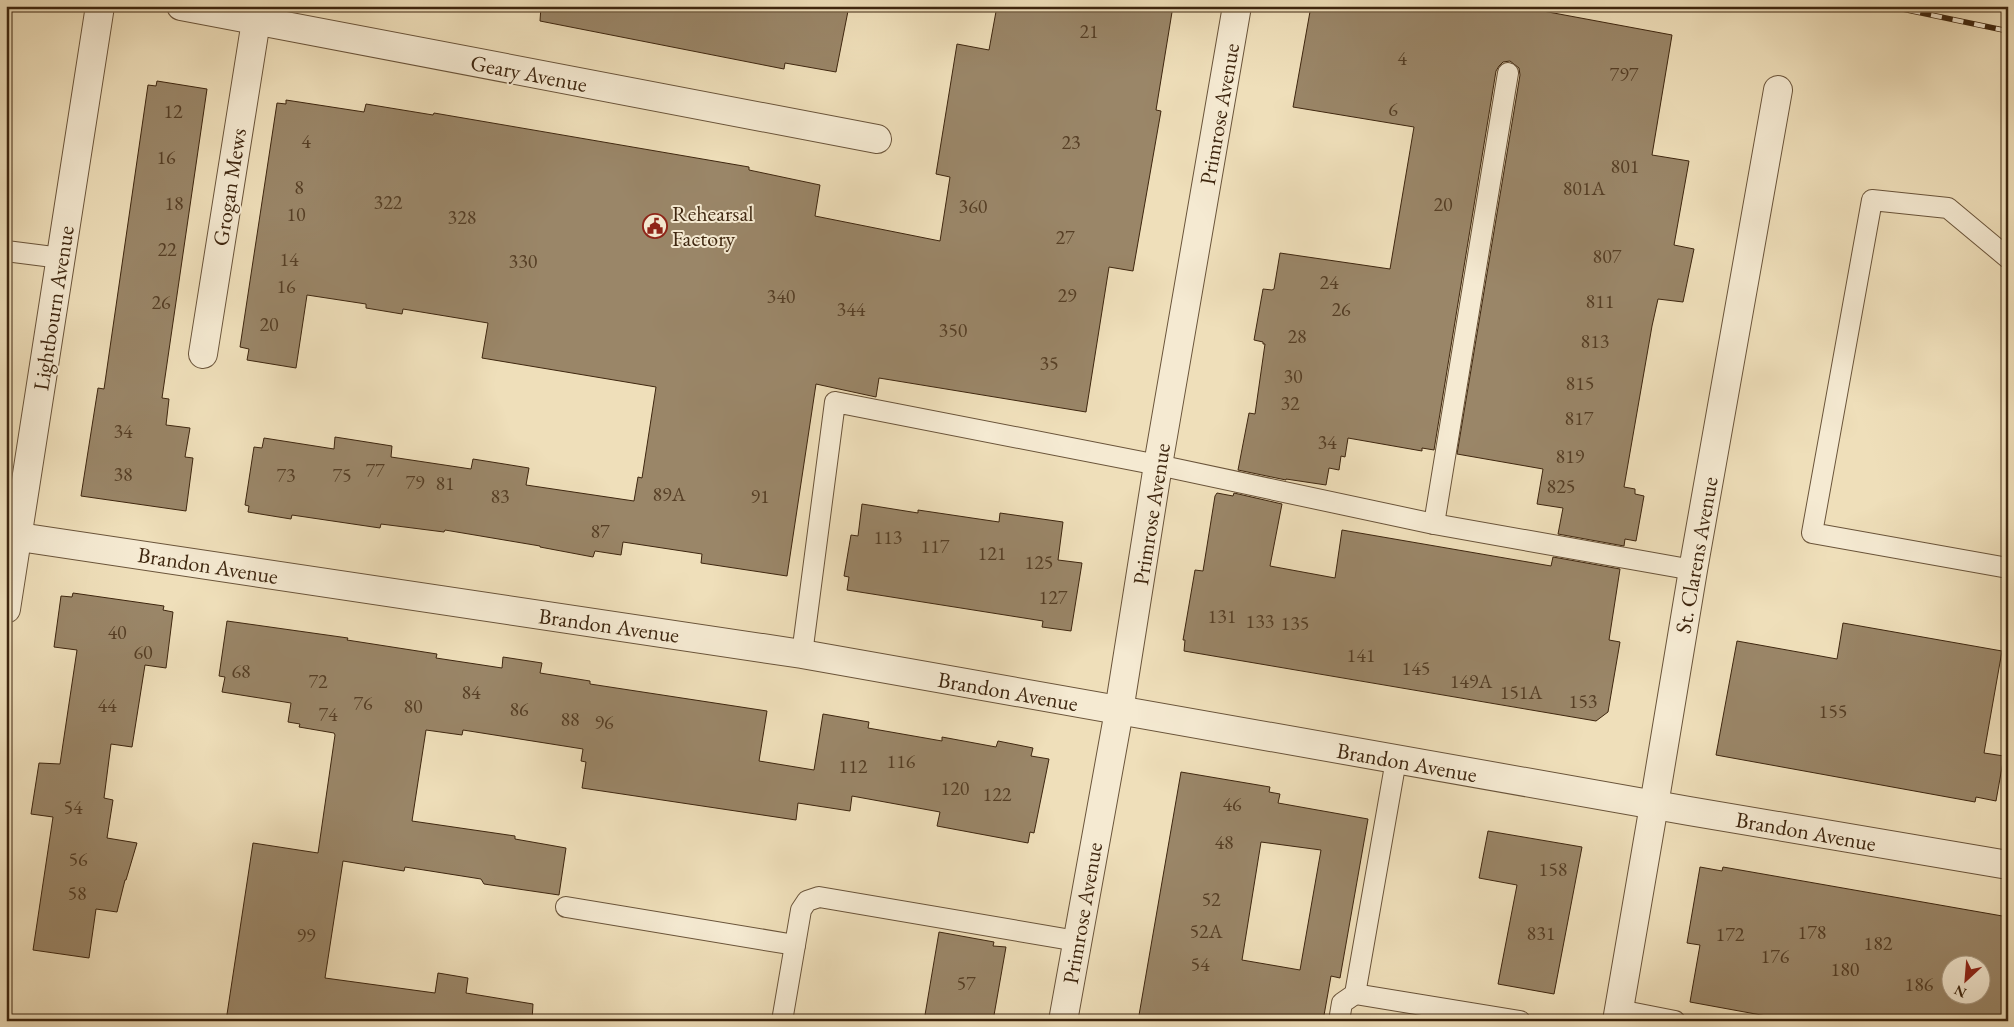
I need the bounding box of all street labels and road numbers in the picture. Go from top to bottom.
street label: Primrose Avenue [1193,41,1246,187]
street label: Geary Avenue [468,48,590,99]
street label: Grogan Mews [206,126,253,248]
street label: Lightbourn Avenue [26,223,81,393]
street label: Primrose Avenue [1126,441,1177,587]
street label: St. Clarens Avenue [1668,474,1725,636]
street label: Brandon Avenue [136,540,281,591]
street label: Brandon Avenue [537,601,682,650]
street label: Brandon Avenue [936,665,1081,718]
street label: Brandon Avenue [1335,736,1480,789]
street label: Brandon Avenue [1734,805,1879,858]
street label: Primrose Avenue [1056,840,1109,986]

